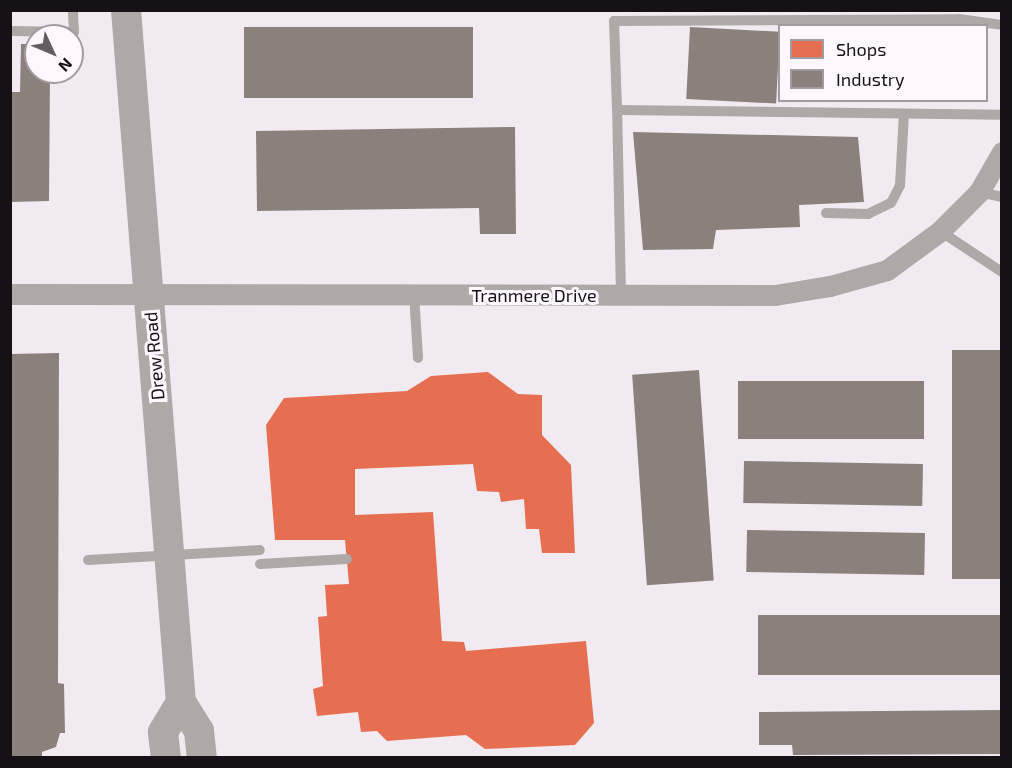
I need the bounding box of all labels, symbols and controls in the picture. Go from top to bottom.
north arrow [24,24,84,84]
legend [778,24,988,102]
text: Shops [836,38,886,60]
text: N [55,55,77,76]
text: Industry [836,68,905,90]
street label: Tranmere Drive [471,284,597,306]
street label: Drew Road [139,311,169,401]

